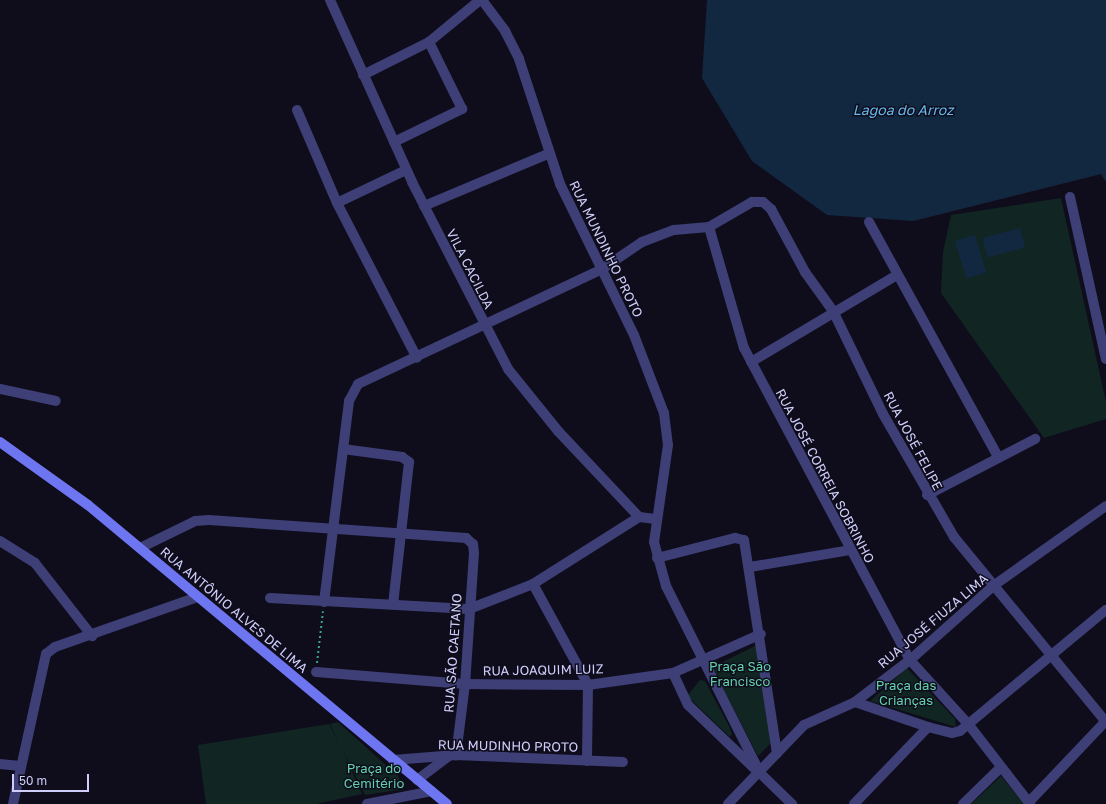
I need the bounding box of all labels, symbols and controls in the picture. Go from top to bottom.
water label: Lagoa do Arroz [853,102,953,118]
street label: RUA MUNDINHO PROTO [566,178,646,320]
street label: VILA CACILDA [443,226,497,312]
street label: RUA JOSÉ CORREIA SOBRINHO [772,386,878,566]
street label: RUA JOSÉ FELIPE [880,389,946,493]
street label: RUA ANTÔNIO ALVES DE LIMA [157,544,311,676]
street label: RUA JOSÉ FIUZA LIMA [875,570,991,672]
street label: RUA SÃO CAETANO [441,593,465,713]
park label: Praça São Francisco [709,659,771,690]
street label: RUA JOAQUIM LUIZ [482,661,604,679]
park label: Praça das Crianças [876,678,936,709]
street label: RUA MUDINHO PROTO [438,737,578,755]
park label: Praça do Cemitério [344,761,404,792]
scale bar [14,766,91,792]
text: 50 m [19,773,47,788]

